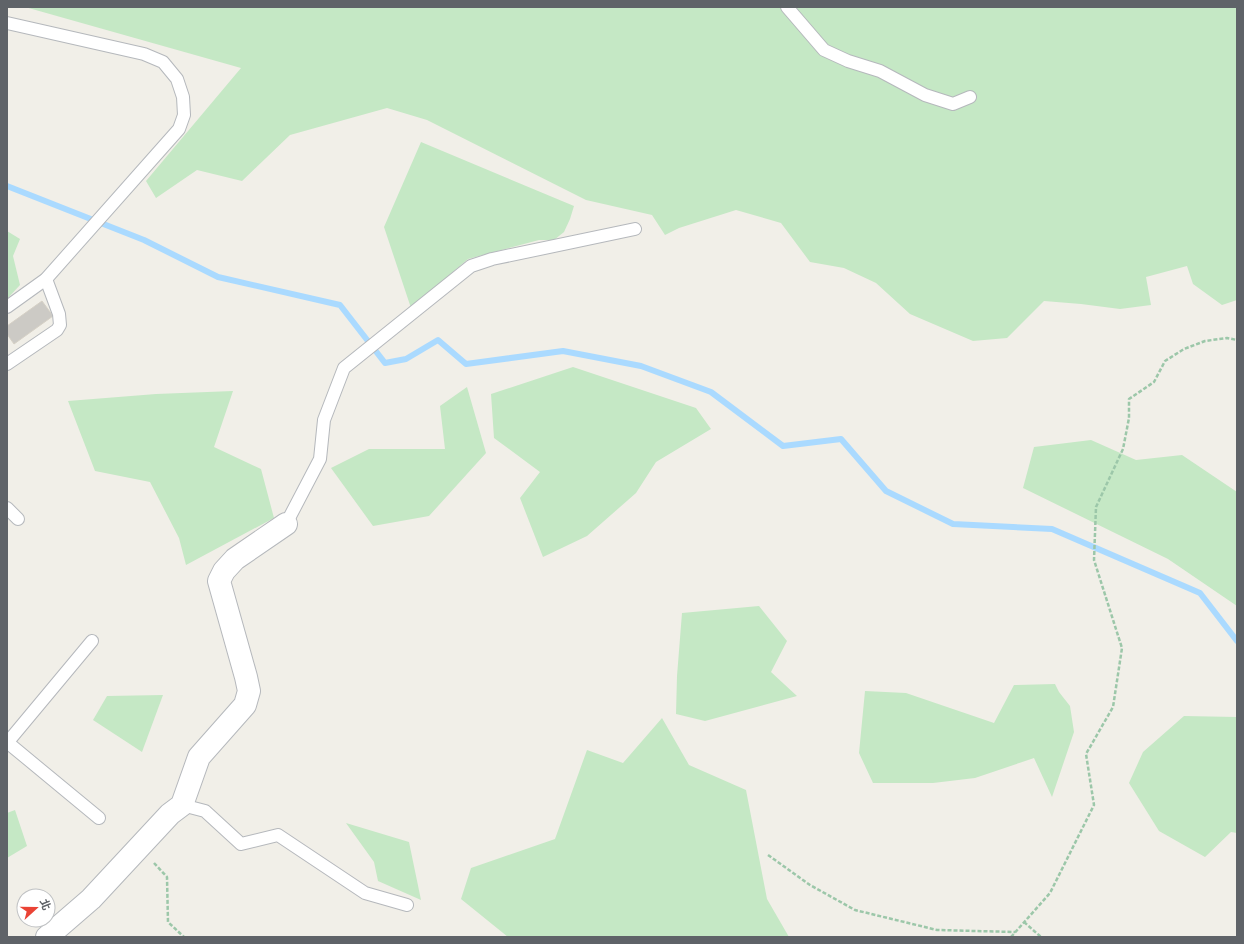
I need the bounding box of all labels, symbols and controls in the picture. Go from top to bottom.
north arrow [16,888,56,928]
text: 北 [37,897,53,912]

